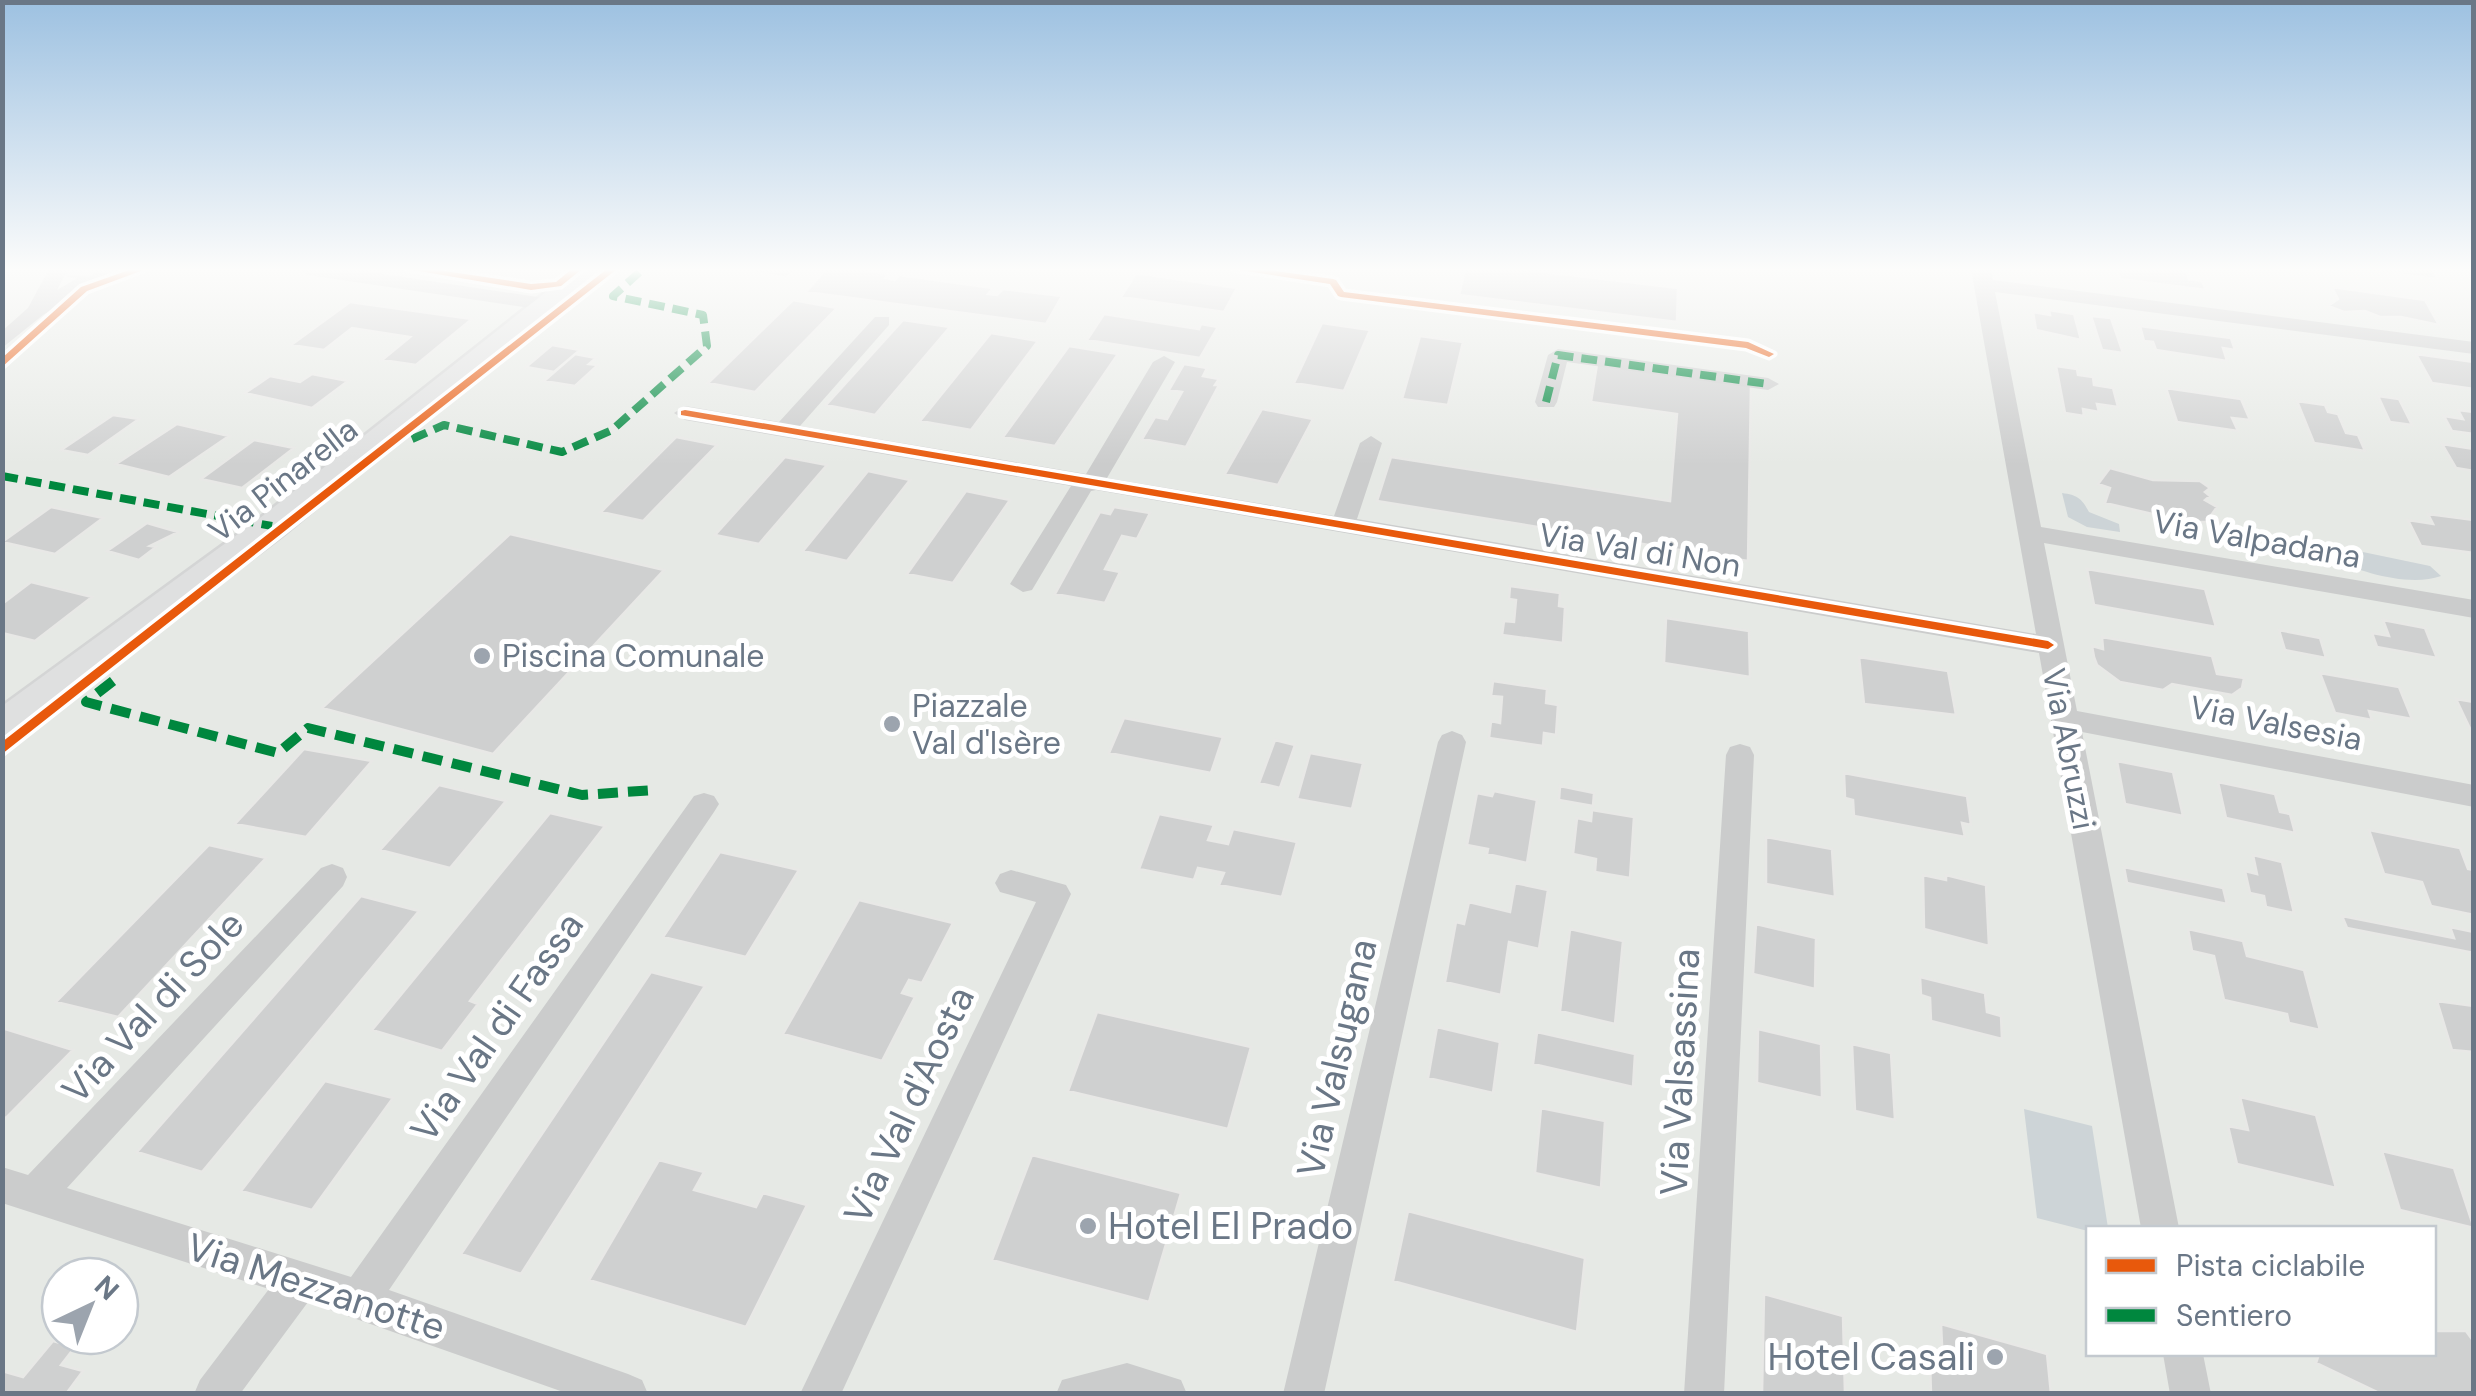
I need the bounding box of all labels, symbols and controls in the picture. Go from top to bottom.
street label: Via Pinarella [200,409,366,551]
street label: Via Valpadana [2150,500,2364,578]
street label: Via Val di Non [1536,513,1744,587]
place label: Piscina Comunale [502,635,764,677]
marker: Piscina Comunale [471,645,493,667]
street label: Via Abruzzi [2033,665,2105,833]
place label: Piazzale Val d'Isère [912,685,1061,764]
street label: Via Valsesia [2186,686,2366,760]
marker: Piazzale Val d'Isère [881,713,903,735]
street label: Via Val di Sole [51,900,255,1114]
street label: Via Val di Fassa [399,902,595,1152]
street label: Via Valsugana [1285,934,1389,1182]
street label: Via Valsassina [1649,947,1711,1197]
street label: Via Val d'Aosta [832,978,986,1232]
place label: Hotel El Prado [1108,1201,1353,1251]
marker: Hotel El Prado [1077,1215,1099,1237]
street label: Via Mezzanotte [180,1222,452,1352]
legend [2086,1226,2436,1356]
text: Pista ciclabile [2176,1246,2365,1285]
north arrow [40,1256,140,1356]
text: N [87,1268,127,1309]
text: Sentiero [2176,1296,2292,1335]
place label: Hotel Casali [1768,1332,1975,1382]
marker: Hotel Casali [1984,1346,2006,1368]

